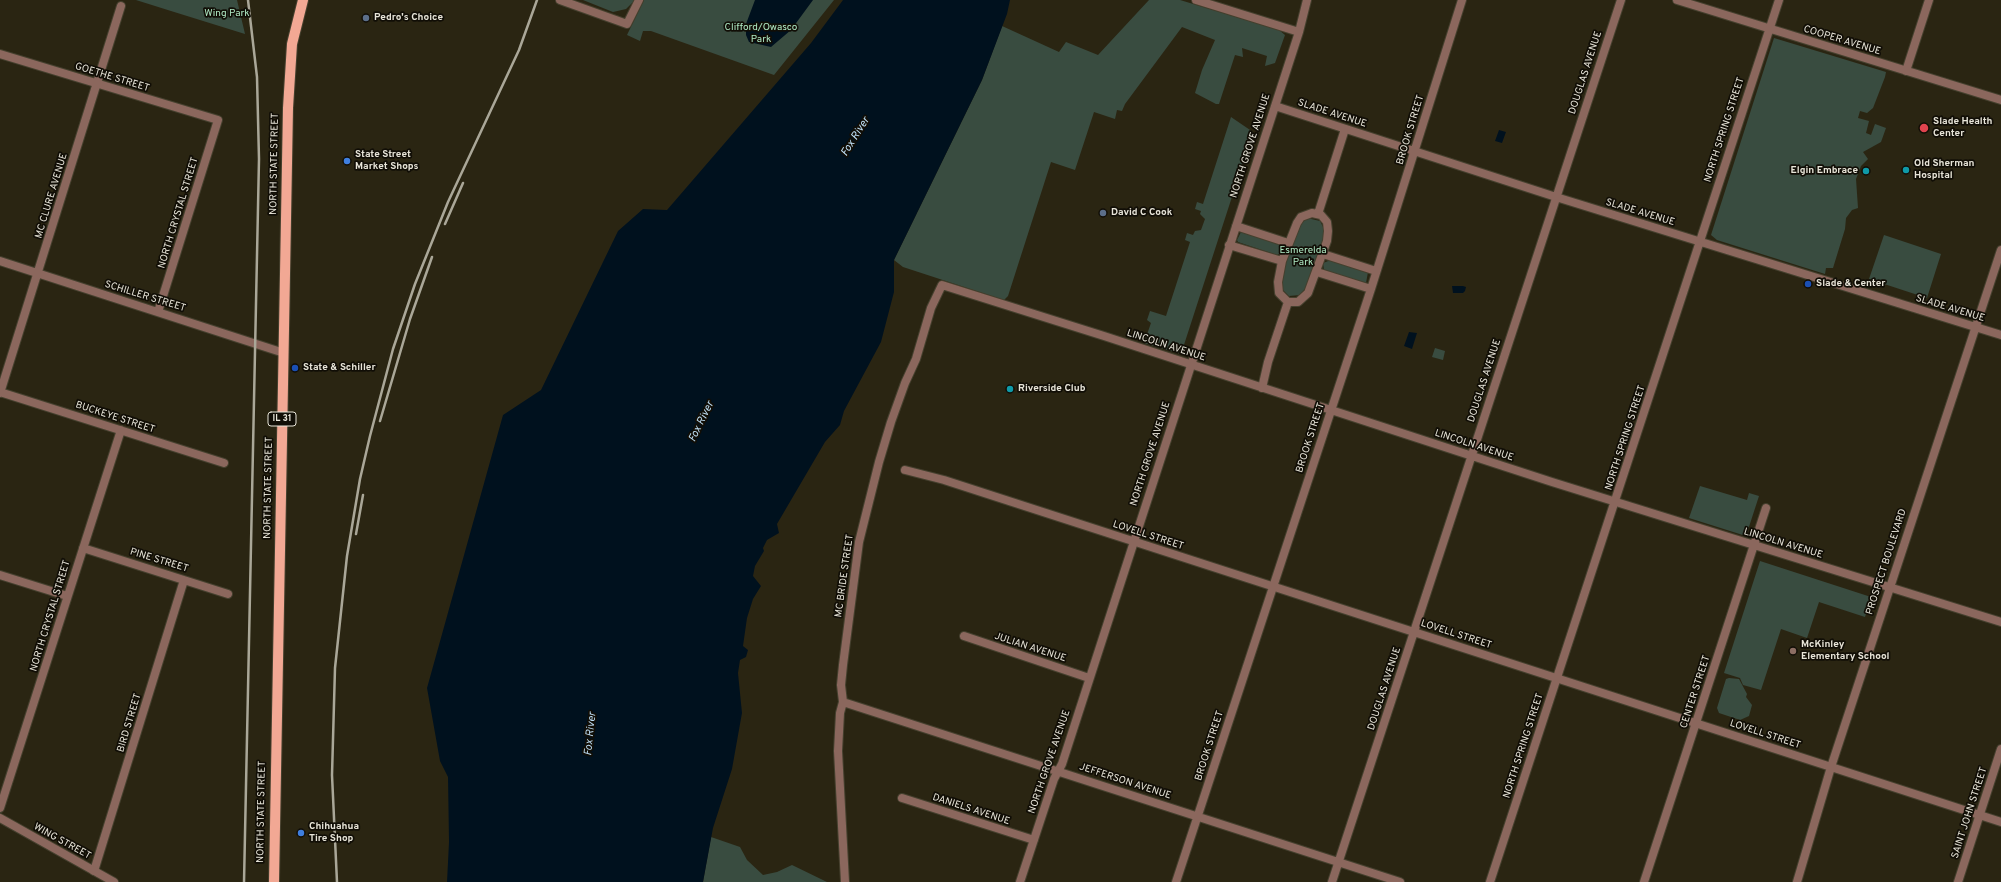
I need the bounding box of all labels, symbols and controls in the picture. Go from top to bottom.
park label: Wing Park [204,8,250,20]
place label: Pedro's Choice [374,12,443,24]
marker: Pedro's Choice [361,13,371,23]
park label: Clifford/Owasco Park [725,22,797,46]
street label: COOPER AVENUE [1802,24,1882,58]
street label: DOUGLAS AVENUE [1567,30,1605,116]
street label: GOETHE STREET [73,61,151,95]
street label: NORTH SPRING STREET [1702,76,1748,184]
street label: NORTH GROVE AVENUE [1228,92,1274,200]
street label: BROOK STREET [1395,94,1427,166]
street label: SLADE AVENUE [1296,97,1368,131]
street label: NORTH STATE STREET [268,113,282,215]
water label: Fox River [839,115,873,159]
place label: Slade Health Center [1933,116,1992,140]
marker: Slade Health Center [1918,122,1930,134]
place label: State Street Market Shops [355,149,418,172]
street label: MC CLURE AVENUE [33,152,71,240]
street label: NORTH CRYSTAL STREET [156,156,202,270]
marker: State Street Market Shops [342,156,352,166]
place label: Old Sherman Hospital [1914,158,1974,182]
place label: Elgin Embrace [1791,165,1858,177]
marker: Old Sherman Hospital [1901,165,1911,175]
marker: Elgin Embrace [1861,166,1871,176]
street label: SLADE AVENUE [1604,197,1676,229]
place label: David C Cook [1111,207,1172,219]
marker: David C Cook [1098,208,1108,218]
park label: Esmerelda Park [1279,245,1327,268]
place label: Slade & Center [1816,278,1885,290]
street label: SCHILLER STREET [103,279,187,315]
marker: Slade & Center [1803,279,1813,289]
street label: SLADE AVENUE [1914,293,1986,325]
street label: LINCOLN AVENUE [1125,328,1207,364]
street label: DOUGLAS AVENUE [1466,338,1504,424]
place label: State & Schiller [303,362,376,374]
marker: State & Schiller [290,363,300,373]
place label: Riverside Club [1018,383,1085,395]
marker: Riverside Club [1005,384,1015,394]
street label: NORTH SPRING STREET [1603,384,1649,492]
water label: Fox River [686,399,718,445]
street label: BUCKEYE STREET [74,400,156,436]
street label: NORTH GROVE AVENUE [1128,400,1174,508]
street label: BROOK STREET [1294,402,1328,474]
road number: IL 31 [268,412,296,426]
street label: LINCOLN AVENUE [1433,428,1515,464]
street label: NORTH STATE STREET [262,437,276,539]
street label: PROSPECT BOULEVARD [1864,508,1910,616]
street label: LOVELL STREET [1111,519,1185,553]
street label: LINCOLN AVENUE [1742,526,1824,562]
street label: MC BRIDE STREET [833,534,857,618]
street label: PINE STREET [128,546,190,576]
street label: NORTH CRYSTAL STREET [28,559,74,673]
street label: LOVELL STREET [1419,618,1493,652]
street label: JULIAN AVENUE [993,631,1067,665]
place label: McKinley Elementary School [1801,639,1890,662]
street label: DOUGLAS AVENUE [1366,646,1404,732]
marker: McKinley Elementary School [1788,646,1798,656]
street label: CENTER STREET [1679,654,1713,730]
street label: BIRD STREET [115,692,145,754]
street label: NORTH SPRING STREET [1501,692,1547,800]
street label: NORTH GROVE AVENUE [1027,709,1073,815]
street label: BROOK STREET [1193,710,1227,782]
water label: Fox River [582,712,600,756]
street label: LOVELL STREET [1728,718,1802,752]
street label: NORTH STATE STREET [255,761,269,863]
street label: JEFFERSON AVENUE [1078,761,1172,803]
street label: SAINT JOHN STREET [1950,766,1990,860]
street label: DANIELS AVENUE [931,792,1011,828]
street label: WING STREET [31,821,93,863]
place label: Chihuahua Tire Shop [309,821,359,844]
marker: Chihuahua Tire Shop [296,828,306,838]

